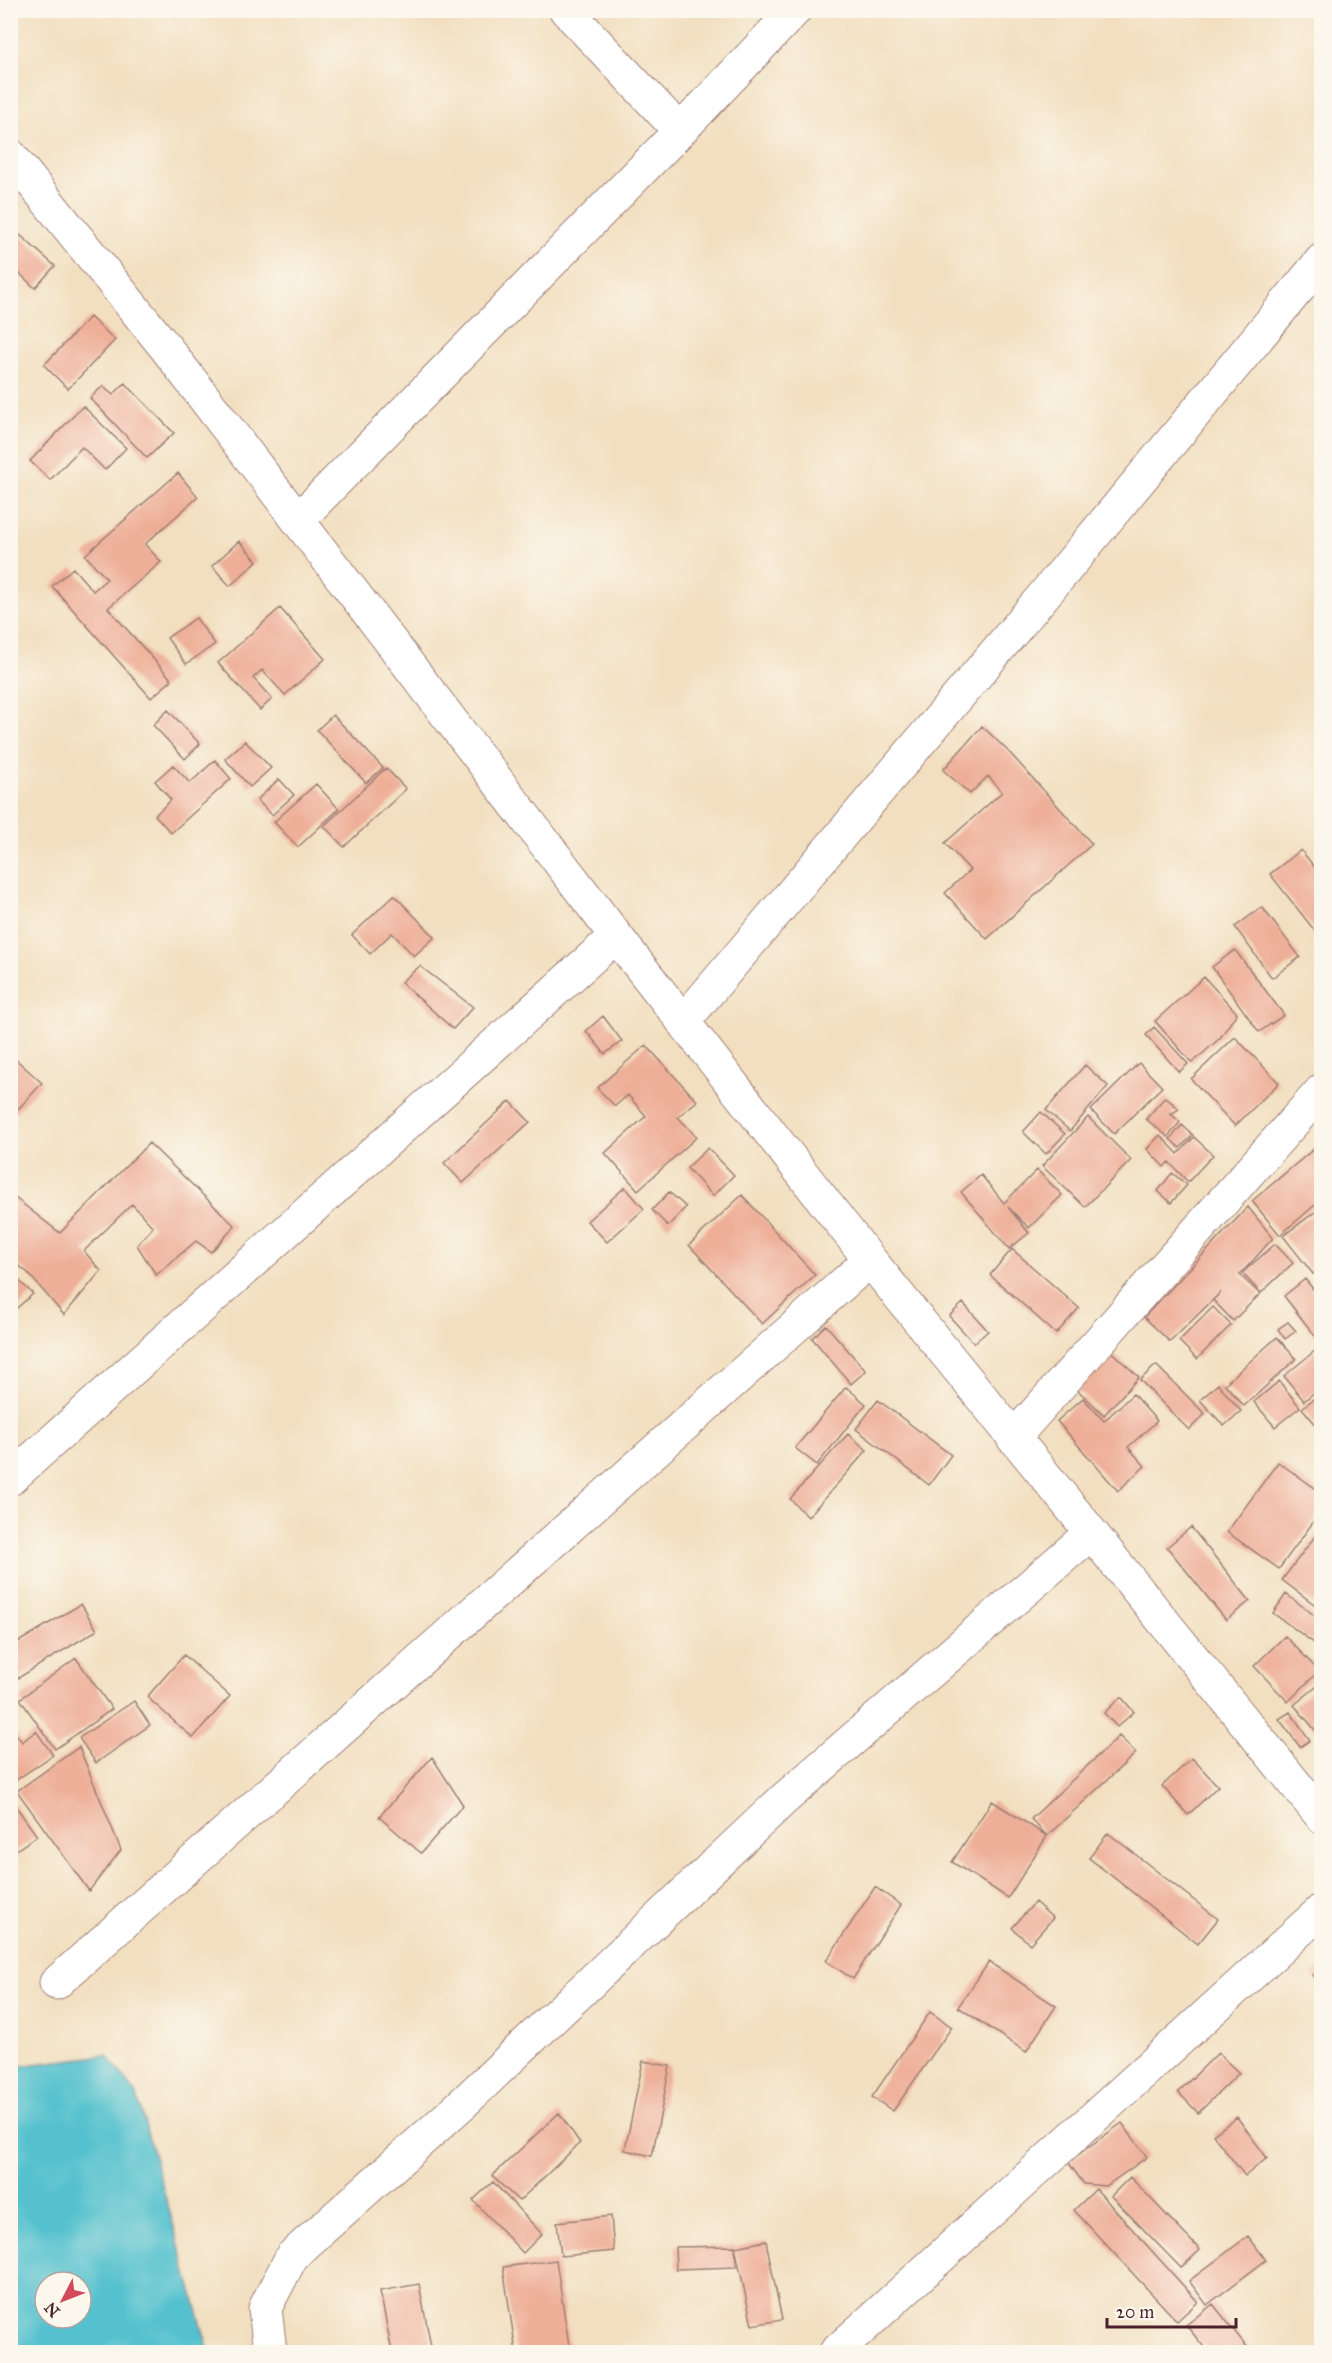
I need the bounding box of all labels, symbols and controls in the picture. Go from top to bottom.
north arrow [33,2270,93,2330]
scale bar [1107,2291,1236,2329]
text: N [40,2298,64,2321]
text: 20 m [1116,2301,1154,2323]

